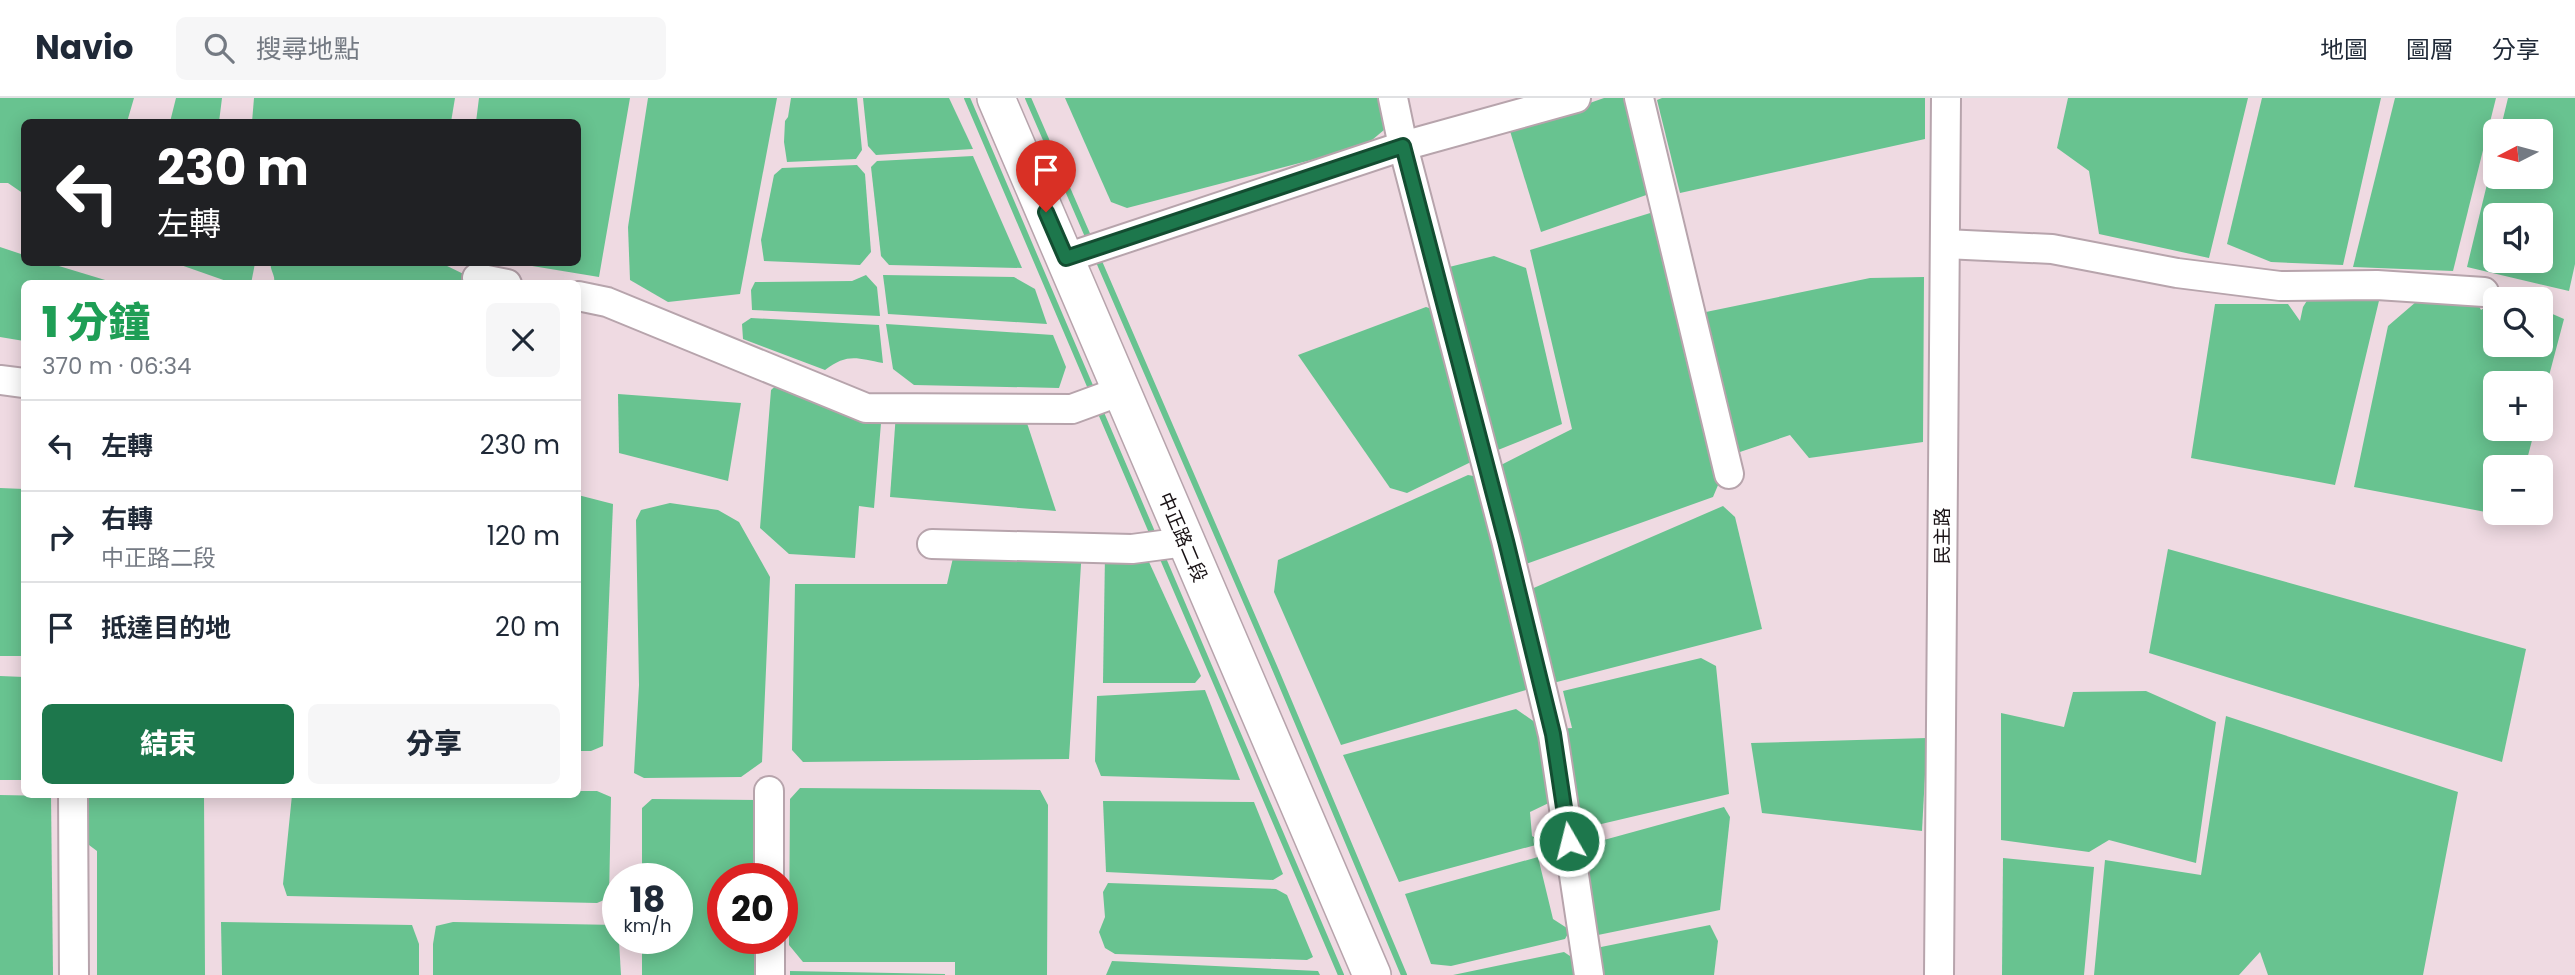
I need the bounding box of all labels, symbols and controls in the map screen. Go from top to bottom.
search box [176,17,666,80]
text: Navio [35,24,134,71]
icon: search [200,29,238,67]
text: 搜尋地點 [256,31,360,67]
text: 地圖 [2320,33,2368,66]
text: 圖層 [2406,33,2454,66]
text: 分享 [2492,33,2540,66]
north arrow [2483,119,2553,189]
map controls [2483,119,2553,525]
text: 230 m [157,134,309,202]
pin [1016,140,1076,212]
icon: left [42,147,133,238]
icon: arrive [1027,151,1065,189]
text: 左轉 [157,201,221,246]
button: sound [2483,203,2553,273]
button: search [2483,287,2553,357]
text: 1 分鐘 [42,293,150,352]
button: close [486,303,560,377]
text: 370 m · 06:34 [42,350,192,382]
button: + [2483,371,2553,441]
icon: left [42,427,80,465]
text: 230 m [480,427,560,463]
text: 左轉 [101,428,153,464]
button: − [2483,455,2553,525]
street label: 中正路二段 [1152,488,1214,586]
text: 右轉 [101,501,153,537]
street label: 民主路 [1929,507,1956,565]
icon: right [42,518,80,556]
text: 120 m [487,518,560,554]
text: 中正路二段 [101,542,216,574]
icon: arrive [42,609,80,647]
text: 20 m [495,609,560,645]
text: 抵達目的地 [101,610,231,646]
button: 結束 [42,704,294,784]
button: 分享 [308,704,560,784]
position arrow [1532,804,1606,878]
speed limit sign: 20 [707,863,798,954]
text: 18 [630,875,665,924]
text: km/h [624,913,671,938]

